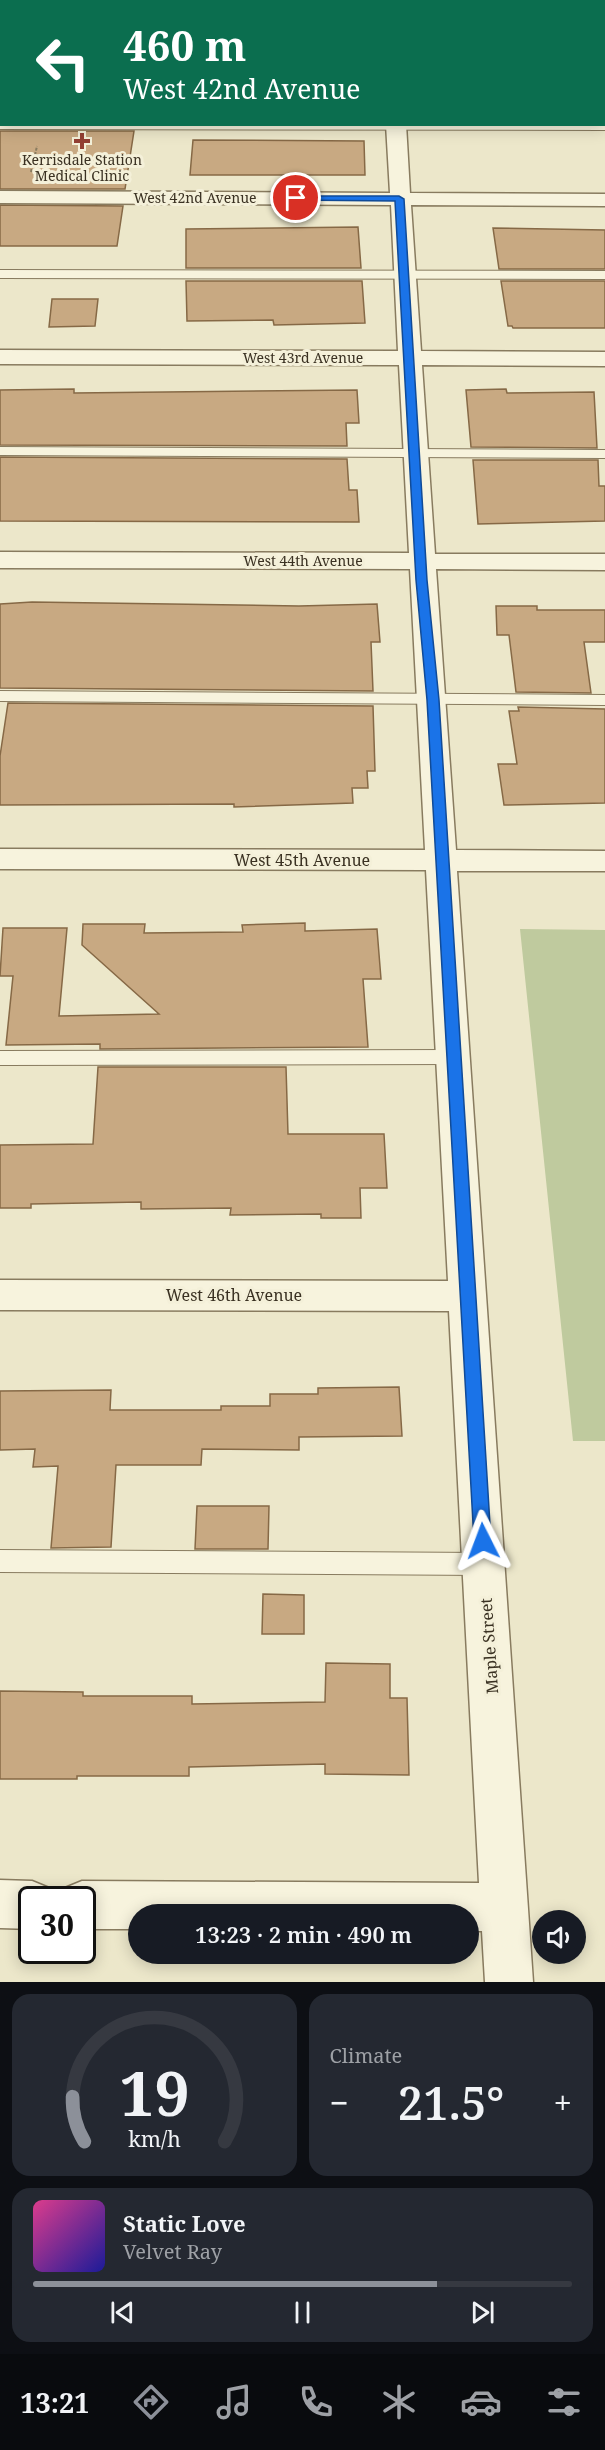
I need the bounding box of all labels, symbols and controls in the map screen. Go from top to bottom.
text: 460 m [123,16,247,73]
icon: left [24,24,102,102]
text: West 42nd Avenue [123,70,361,107]
marker: Kerrisdale Station Medical Clinic [73,132,91,150]
place label: Kerrisdale Station Medical Clinic [22,150,142,185]
pin [270,172,321,223]
icon: arrive [279,181,312,214]
street label: West 42nd Avenue [133,188,257,207]
street label: West 43rd Avenue [243,348,363,367]
street label: West 44th Avenue [243,551,363,570]
street label: West 45th Avenue [234,849,370,871]
street label: West 46th Avenue [166,1284,302,1306]
position arrow [451,1509,515,1573]
street label: Maple Street [475,1597,503,1695]
speed limit sign: 30 [18,1886,96,1964]
map controls [532,1910,586,1964]
button: sound [532,1910,586,1964]
text: 13:23 · 2 min · 490 m [195,1919,412,1949]
text: Climate [330,2042,402,2069]
text: 19 [119,2049,190,2134]
text: 21.5° [398,2072,504,2133]
text: − [330,2080,349,2125]
text: + [554,2080,572,2125]
text: km/h [128,2124,181,2153]
text: Static Love [123,2208,246,2238]
text: Velvet Ray [123,2238,222,2265]
icon: previous [106,2296,139,2329]
icon: pause [286,2296,319,2329]
icon: next [466,2296,499,2329]
icon: directions [130,2381,172,2423]
icon: music [213,2381,255,2423]
icon: phone [295,2381,337,2423]
icon: climate [378,2381,420,2423]
icon: car [460,2381,502,2423]
icon: filters [543,2381,585,2423]
text: 13:21 [20,2384,90,2421]

